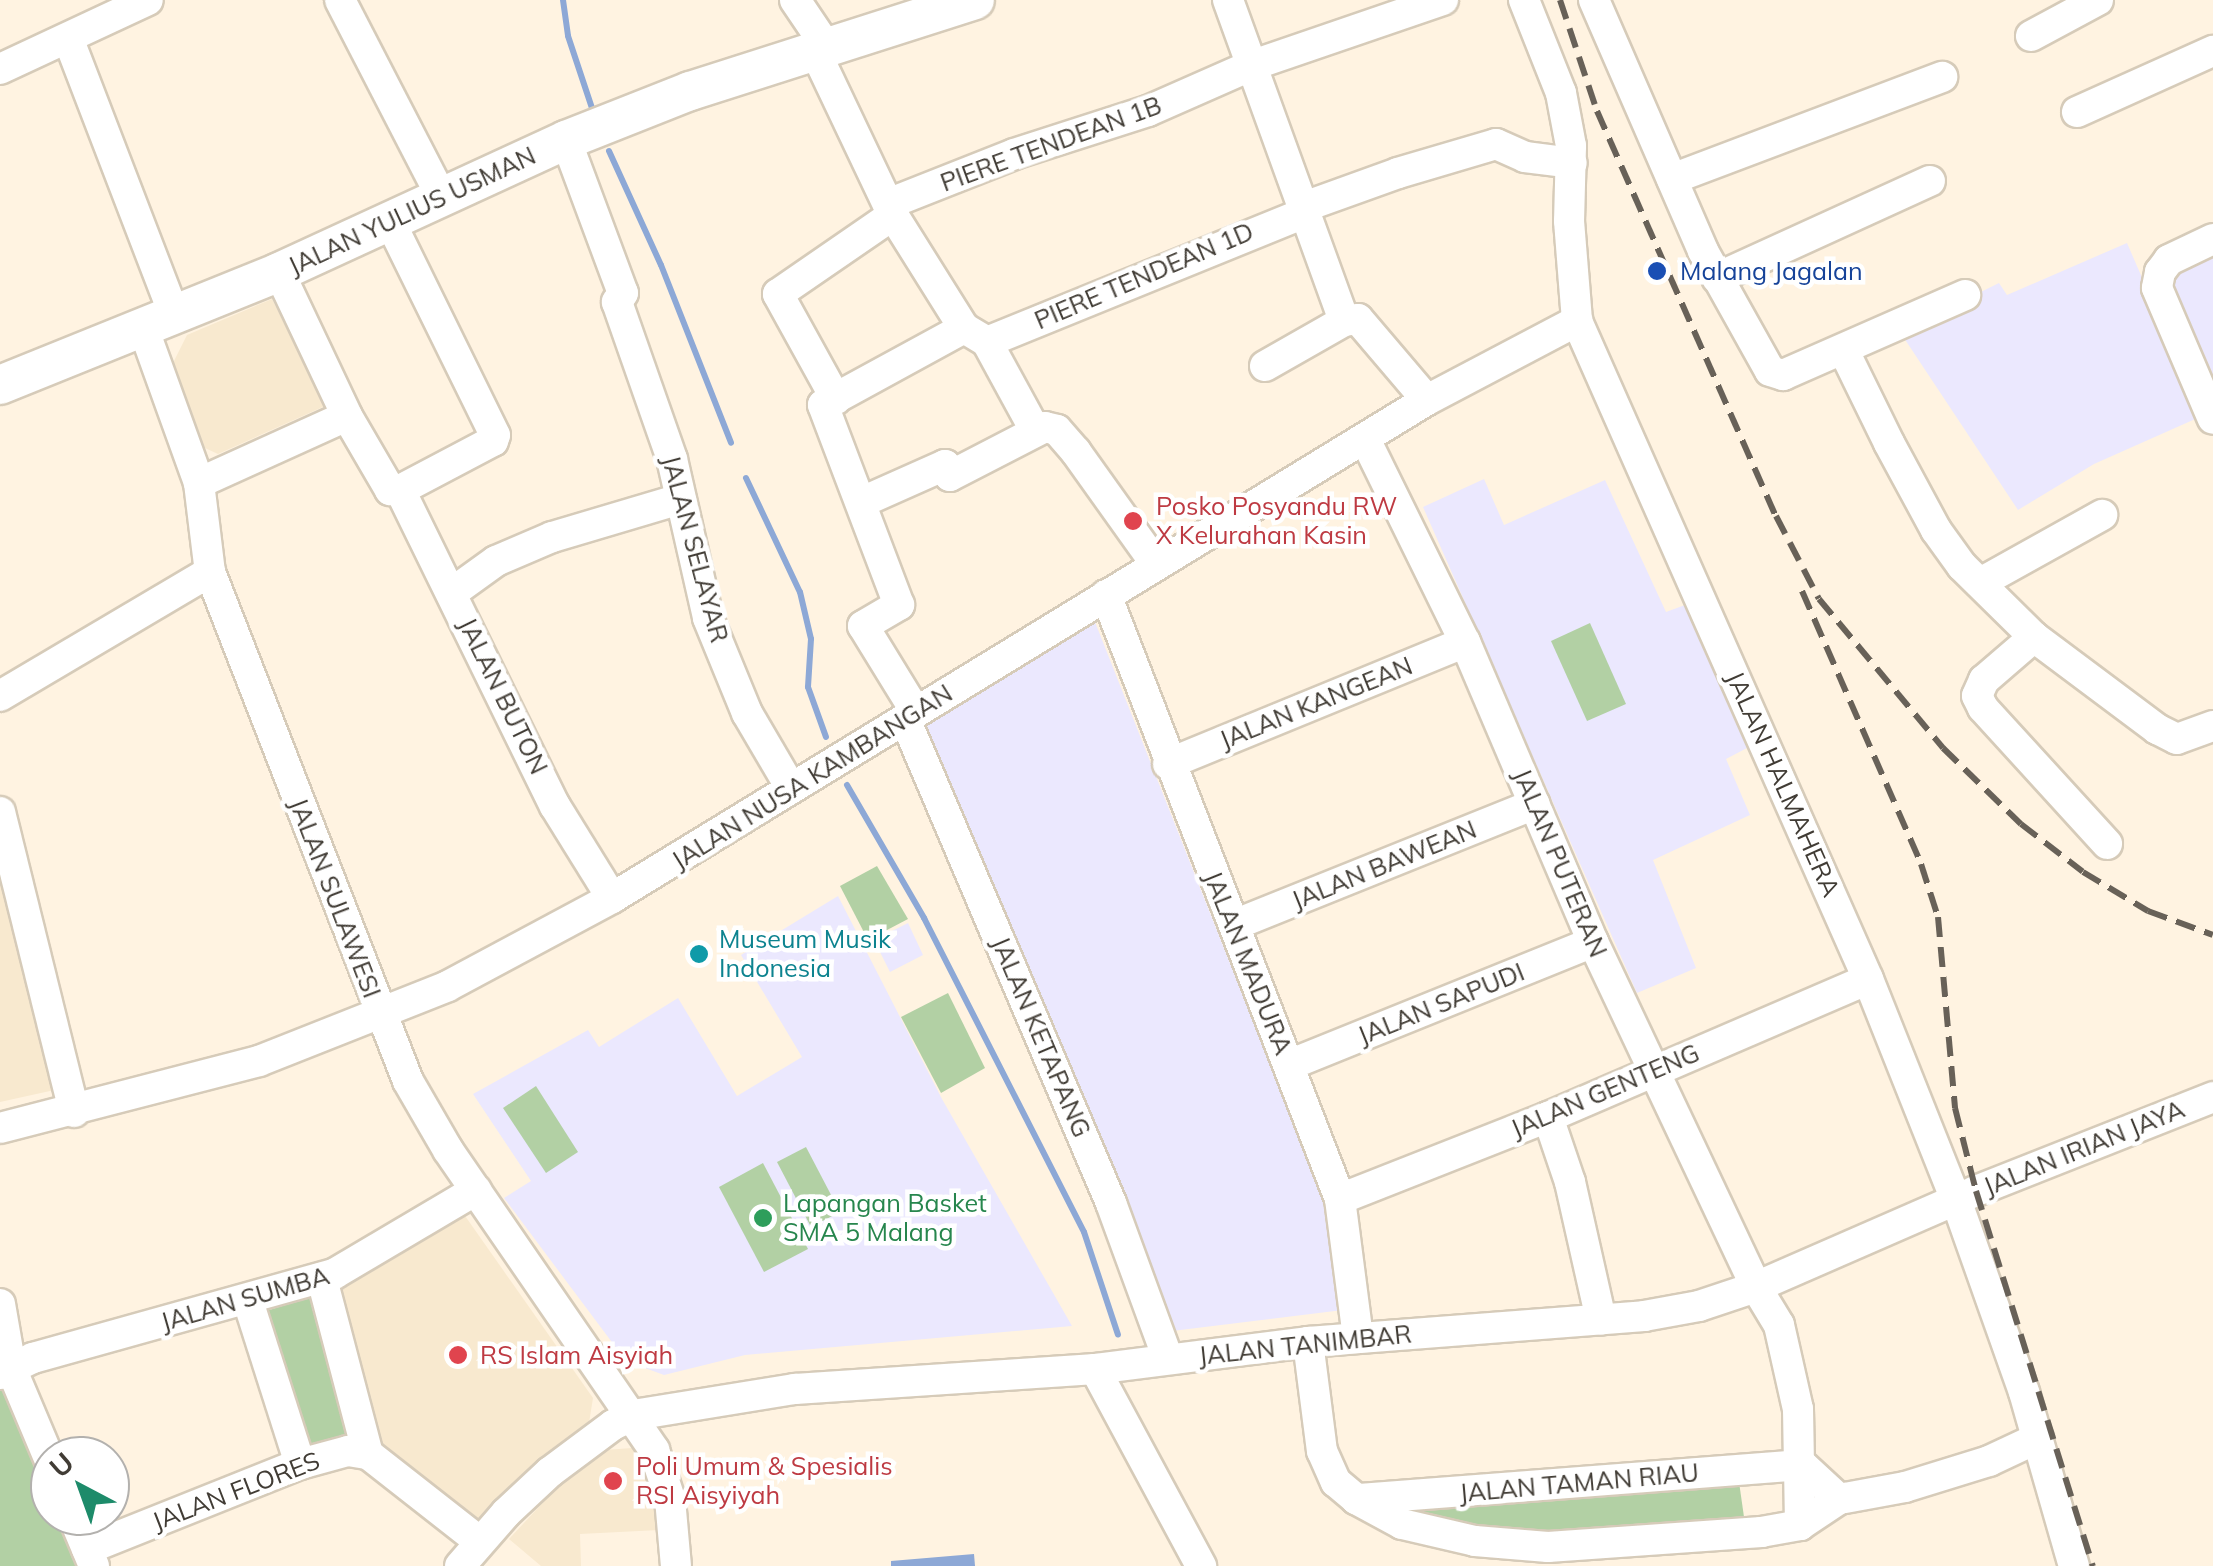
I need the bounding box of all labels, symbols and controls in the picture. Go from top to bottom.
street label: PIERE TENDEAN 1B [936,90,1166,198]
street label: JALAN YULIUS USMAN [284,140,540,282]
street label: PIERE TENDEAN 1D [1030,216,1258,336]
place label: Malang Jagalan [1680,256,1863,286]
marker: Malang Jagalan [1644,258,1670,284]
street label: JALAN SELAYAR [656,452,734,646]
place label: Posko Posyandu RW X Kelurahan Kasin [1156,492,1397,551]
marker: Posko Posyandu RW X Kelurahan Kasin [1120,508,1146,534]
street label: JALAN BUTON [452,613,554,779]
street label: JALAN KANGEAN [1215,651,1417,755]
street label: JALAN HALMAHERA [1720,667,1846,901]
street label: JALAN NUSA KAMBANGAN [666,678,958,876]
street label: JALAN PUTERAN [1507,764,1613,962]
street label: JALAN SULAWESI [283,794,387,1002]
street label: JALAN BAWEAN [1287,814,1481,916]
street label: JALAN MADURA [1197,867,1299,1059]
place label: Museum Musik Indonesia [719,925,891,984]
street label: JALAN KETAPANG [985,932,1097,1142]
marker: Museum Musik Indonesia [688,943,710,965]
street label: JALAN SAPUDI [1353,957,1529,1051]
street label: JALAN GENTENG [1506,1038,1704,1144]
street label: JALAN IRIAN JAYA [1979,1094,2189,1202]
place label: Lapangan Basket SMA 5 Malang [783,1189,987,1248]
marker: Lapangan Basket SMA 5 Malang [752,1207,774,1229]
street label: JALAN SUMBA [157,1261,333,1337]
street label: JALAN TANIMBAR [1197,1319,1413,1371]
place label: RS Islam Aisyiah [480,1340,673,1370]
marker: RS Islam Aisyiah [445,1342,471,1368]
north arrow [30,1436,130,1536]
text: U [42,1444,81,1485]
street label: JALAN FLORES [148,1445,324,1537]
place label: Poli Umum & Spesialis RSI Aisyiyah [636,1452,893,1511]
street label: JALAN TAMAN RIAU [1458,1458,1700,1508]
marker: Poli Umum & Spesialis RSI Aisyiyah [600,1468,626,1494]

